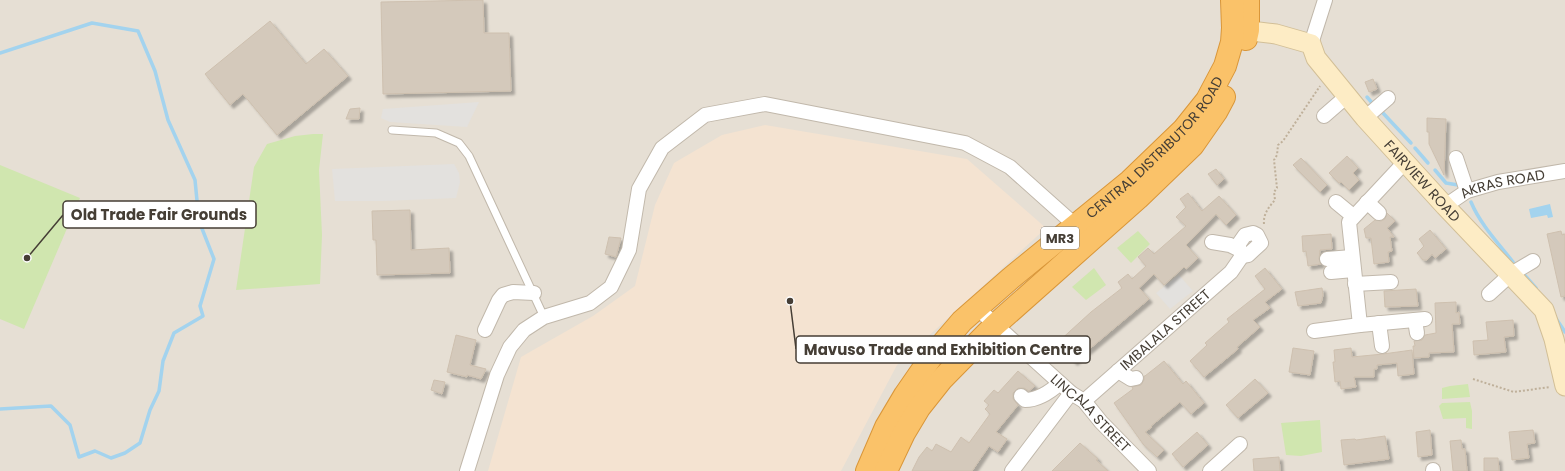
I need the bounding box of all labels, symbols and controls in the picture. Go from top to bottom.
street label: CENTRAL DISTRIBUTOR ROAD [1081,73,1228,223]
street label: FAIRVIEW ROAD [1379,135,1465,226]
street label: AKRAS ROAD [1456,164,1546,203]
callout: Old Trade Fair Grounds [63,201,256,228]
text: Old Trade Fair Grounds [71,204,247,225]
road number: MR3 [1041,227,1079,249]
street label: IMBALALA STREET [1116,284,1215,375]
callout: Mavuso Trade and Exhibition Centre [796,336,1090,363]
text: Mavuso Trade and Exhibition Centre [804,339,1082,360]
street label: LINCALA STREET [1046,369,1135,457]

